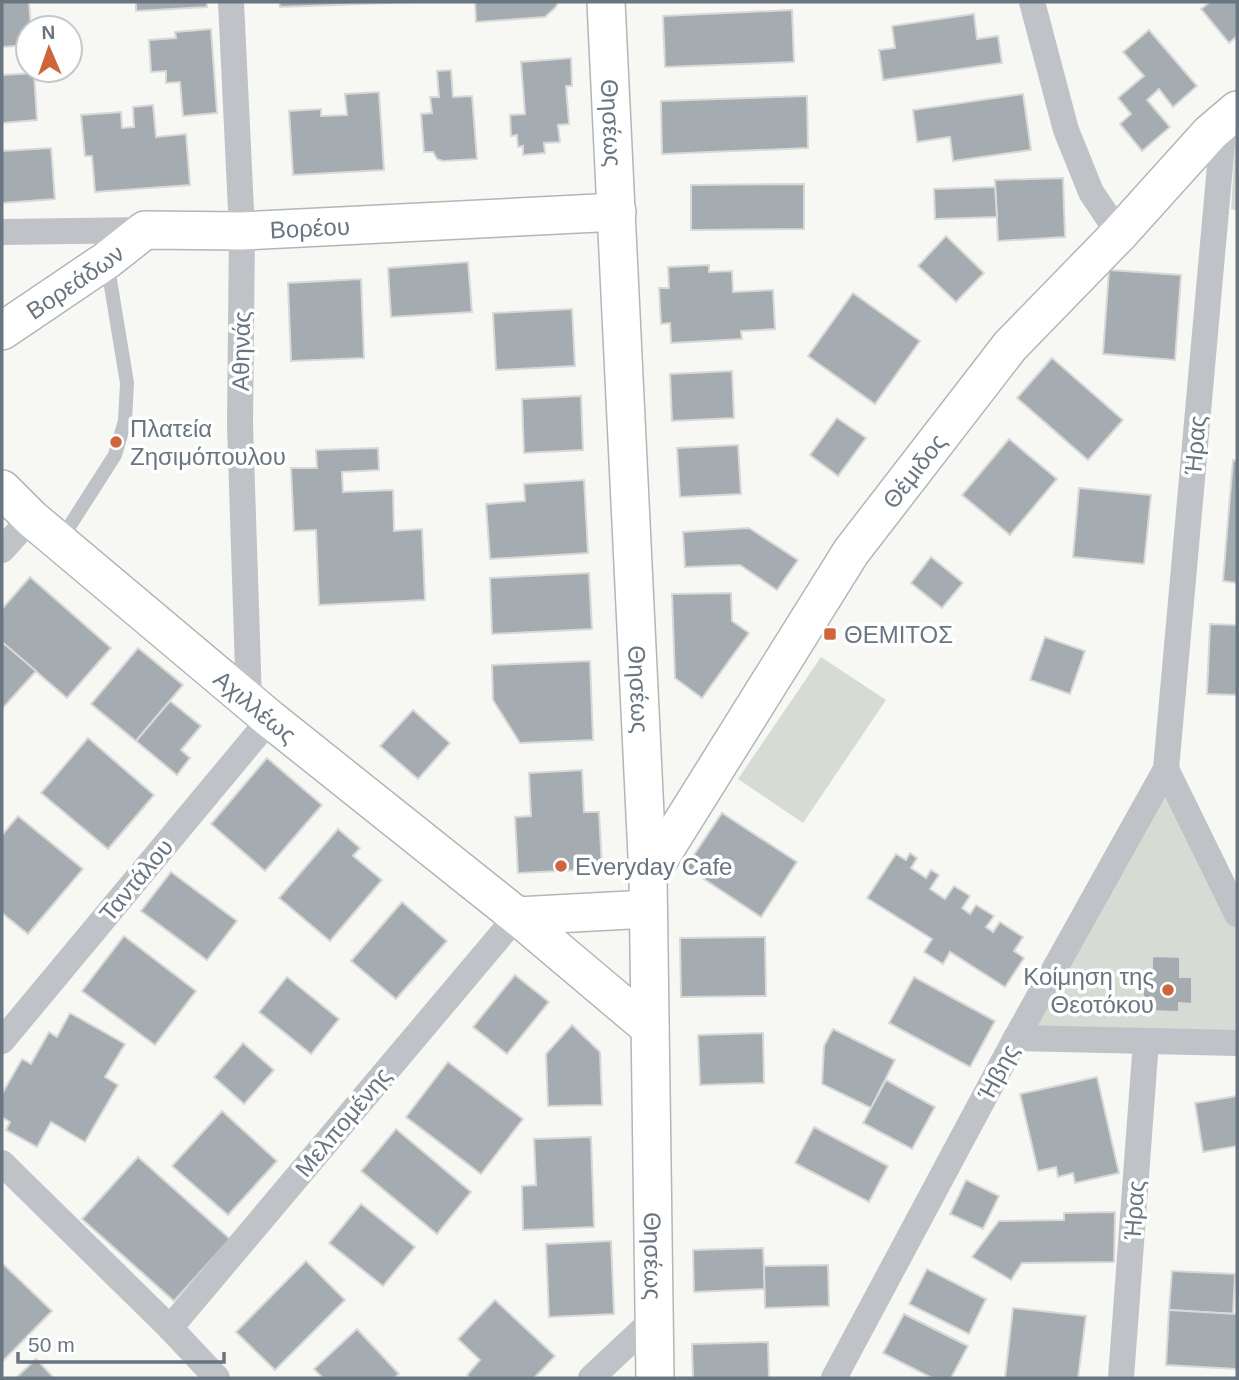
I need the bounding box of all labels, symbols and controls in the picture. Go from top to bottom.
north arrow [14,14,84,84]
text: N [41,22,56,43]
street label: Θησέως [596,78,627,167]
street label: Βορέου [269,212,350,243]
street label: Βορεάδων [21,239,129,324]
street label: Αθηνάς [227,311,255,391]
street label: Ήρας [1179,414,1211,477]
place label: Πλατεία Ζησιμόπουλου [130,415,286,470]
street label: Θέμιδος [877,428,951,513]
marker: Πλατεία Ζησιμόπουλου [108,434,124,450]
place label: ΘΕΜΙΤΟΣ [844,621,953,648]
marker: ΘΕΜΙΤΟΣ [822,626,838,642]
street label: Θησέως [623,645,655,734]
street label: Αχιλλέως [209,665,302,748]
street label: Ταντάλου [94,833,178,927]
place label: Everyday Cafe [575,853,732,880]
marker: Everyday Cafe [553,858,569,874]
place label: Κοίμηση της Θεοτόκου [1023,963,1154,1018]
marker: Κοίμηση της Θεοτόκου [1160,982,1176,998]
street label: Ήβης [972,1040,1024,1105]
street label: Μελπομένης [290,1062,396,1182]
street label: Ήρας [1118,1180,1150,1241]
street label: Θησέως [639,1212,667,1300]
scale bar [18,1320,224,1364]
text: 50 m [28,1333,75,1356]

